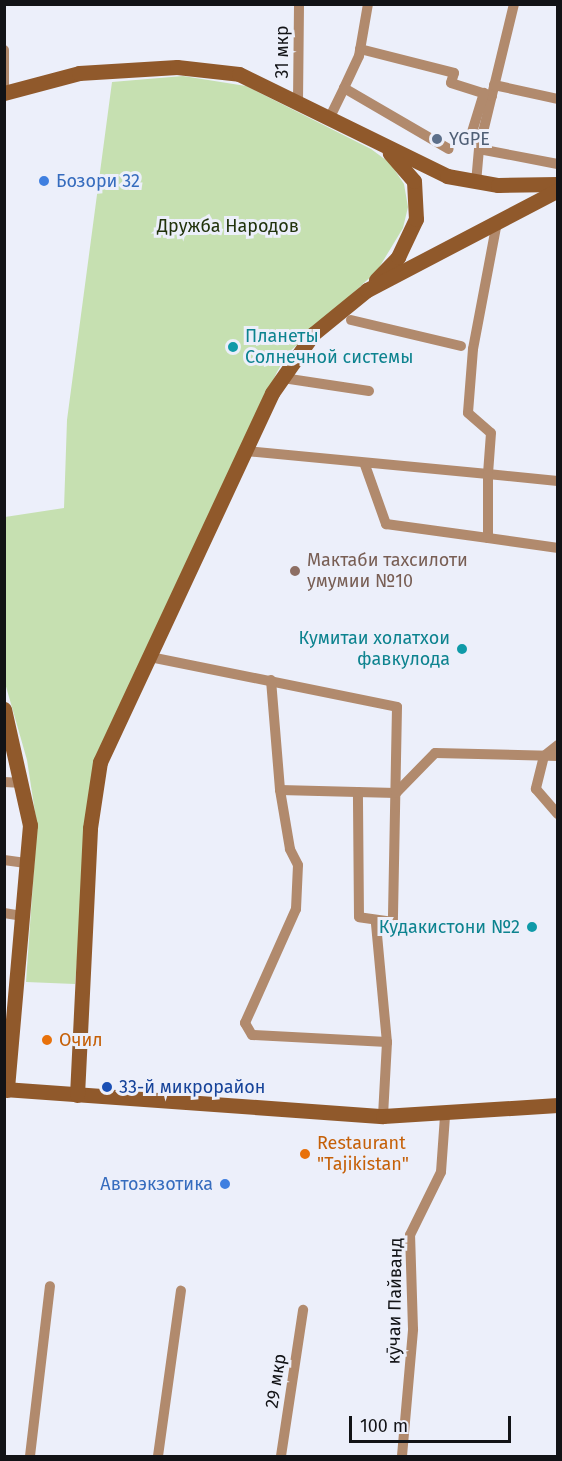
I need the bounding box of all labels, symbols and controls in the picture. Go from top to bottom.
street label: 31 мкр [271,25,293,79]
place label: YGPE [449,128,490,150]
marker: YGPE [430,132,444,146]
place label: Бозори 32 [56,170,140,192]
marker: Бозори 32 [37,174,51,188]
park label: Дружба Народов [157,215,299,237]
place label: Планеты Солнечной системы [245,326,413,368]
marker: Планеты Солнечной системы [226,340,240,354]
place label: Мактаби тахсилоти умумии №10 [307,550,468,592]
marker: Мактаби тахсилоти умумии №10 [288,564,302,578]
place label: Кумитаи холатхои фавкулода [298,628,450,670]
marker: Кумитаи холатхои фавкулода [455,642,469,656]
place label: Кудакистони №2 [379,916,520,938]
marker: Кудакистони №2 [525,920,539,934]
place label: Очил [59,1029,103,1051]
marker: Очил [40,1033,54,1047]
place label: 33-й микрорайон [119,1076,266,1098]
marker: 33-й микрорайон [100,1080,114,1094]
place label: Restaurant "Tajikistan" [317,1133,409,1176]
marker: Restaurant "Tajikistan" [298,1147,312,1161]
place label: Автоэкзотика [100,1173,213,1195]
marker: Автоэкзотика [218,1177,232,1191]
street label: кӯчаи Пайванд [383,1237,407,1365]
street label: 29 мкр [261,1352,291,1410]
scale bar [352,1404,514,1442]
text: 100 m [360,1415,408,1437]

